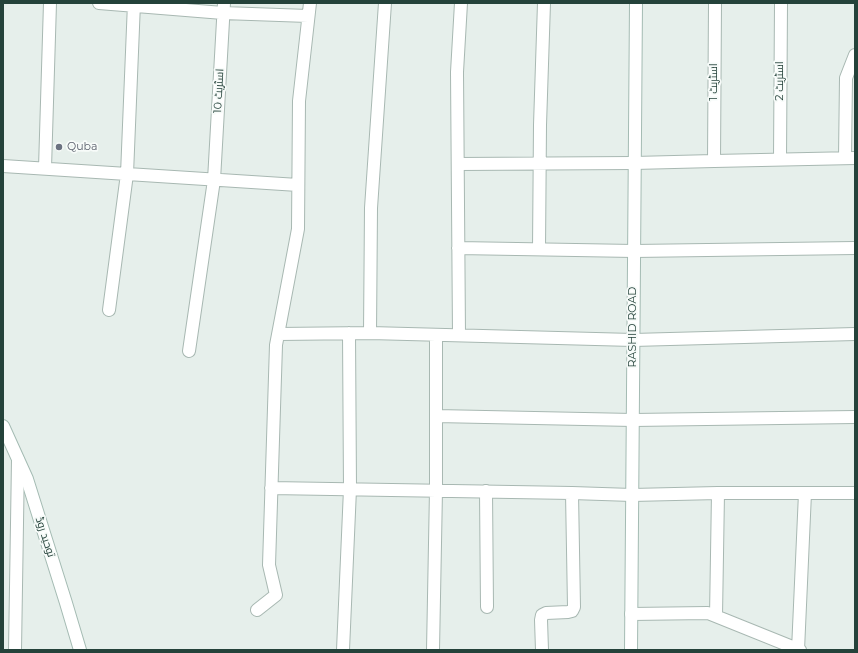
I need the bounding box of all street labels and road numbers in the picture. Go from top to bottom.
street label: اسٹریٹ 2 [773,61,787,101]
street label: اسٹریٹ 1 [707,63,721,101]
street label: اسٹریٹ 10 [211,68,227,114]
street label: RASHID ROAD [626,287,640,367]
street label: توحید روڈ [32,515,58,559]

